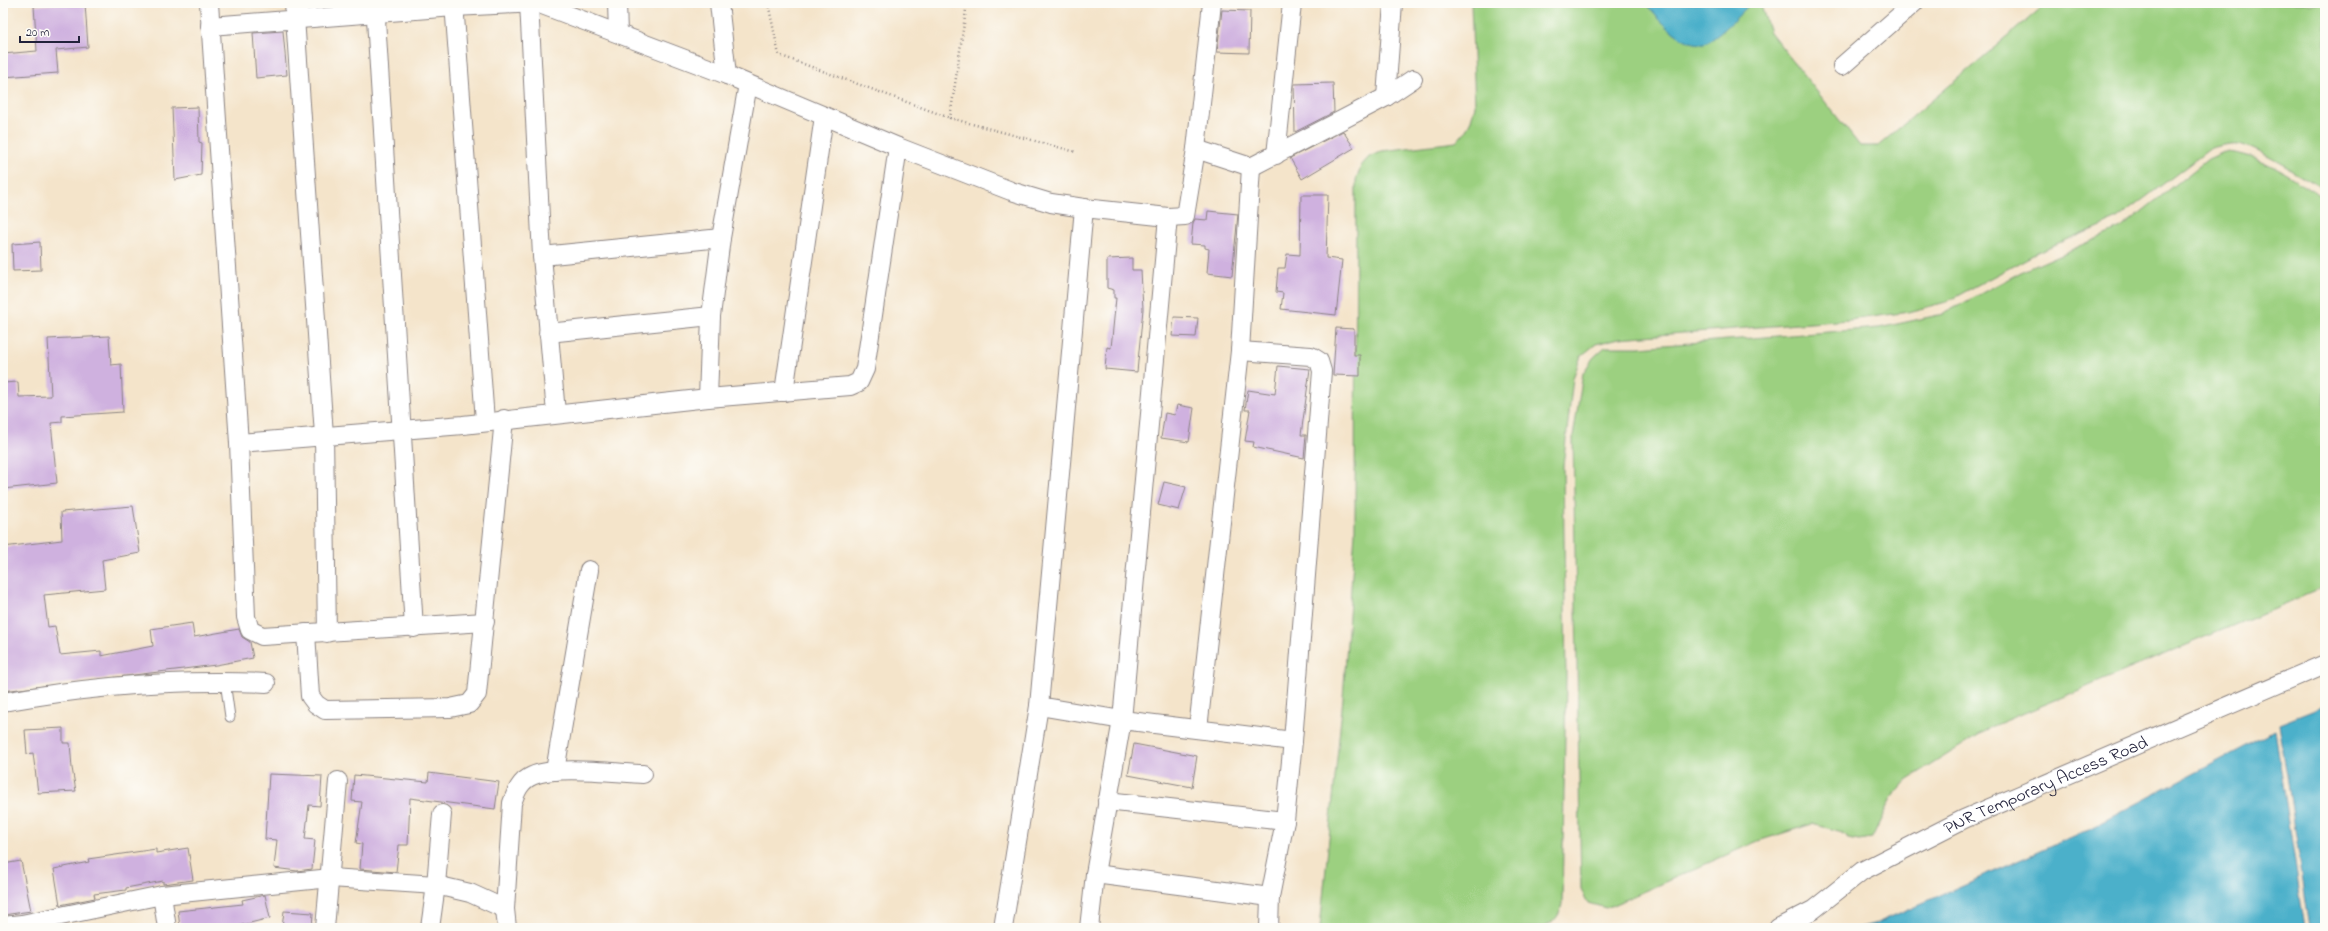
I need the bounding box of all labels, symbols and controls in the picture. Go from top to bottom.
scale bar [20,18,79,44]
text: 20 m [26,24,49,42]
street label: PNR Temporary Access Road [1940,731,2152,842]

